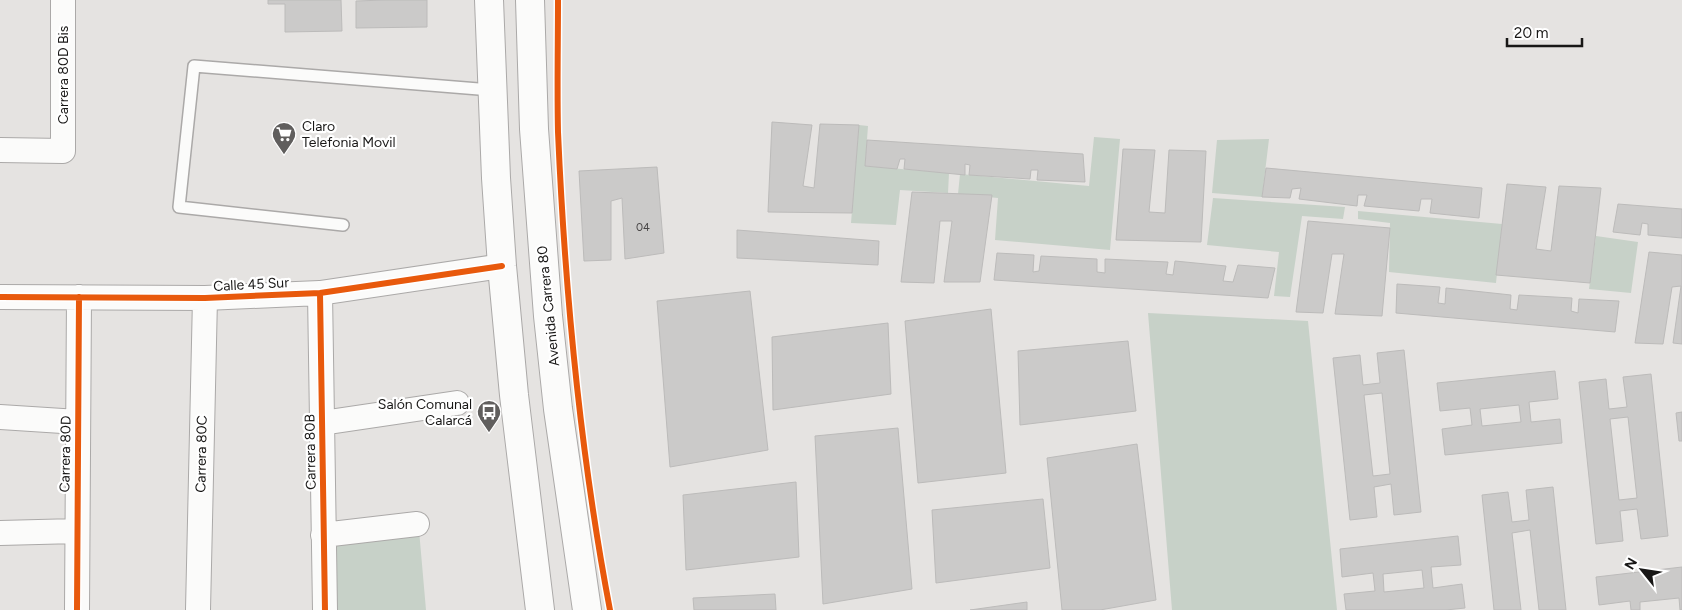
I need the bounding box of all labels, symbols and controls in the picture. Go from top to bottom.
scale bar [1507,15,1582,47]
text: 20 m [1514,24,1548,42]
street label: Carrera 80D Bis [55,26,72,124]
place label: Claro Telefonia Movil [302,118,396,151]
supermarket icon: Claro Telefonia Movil [271,121,297,155]
house number: 04 [636,221,650,234]
street label: Avenida Carrera 80 [534,245,563,367]
street label: Calle 45 Sur [213,274,290,295]
place label: Salón Comunal Calarcá [378,396,472,429]
bus stop icon: Salón Comunal Calarcá [476,399,502,433]
street label: Carrera 80B [301,414,320,490]
street label: Carrera 80D [56,415,75,493]
street label: Carrera 80C [192,415,211,493]
north arrow [1617,545,1667,595]
text: N [1621,555,1641,573]

